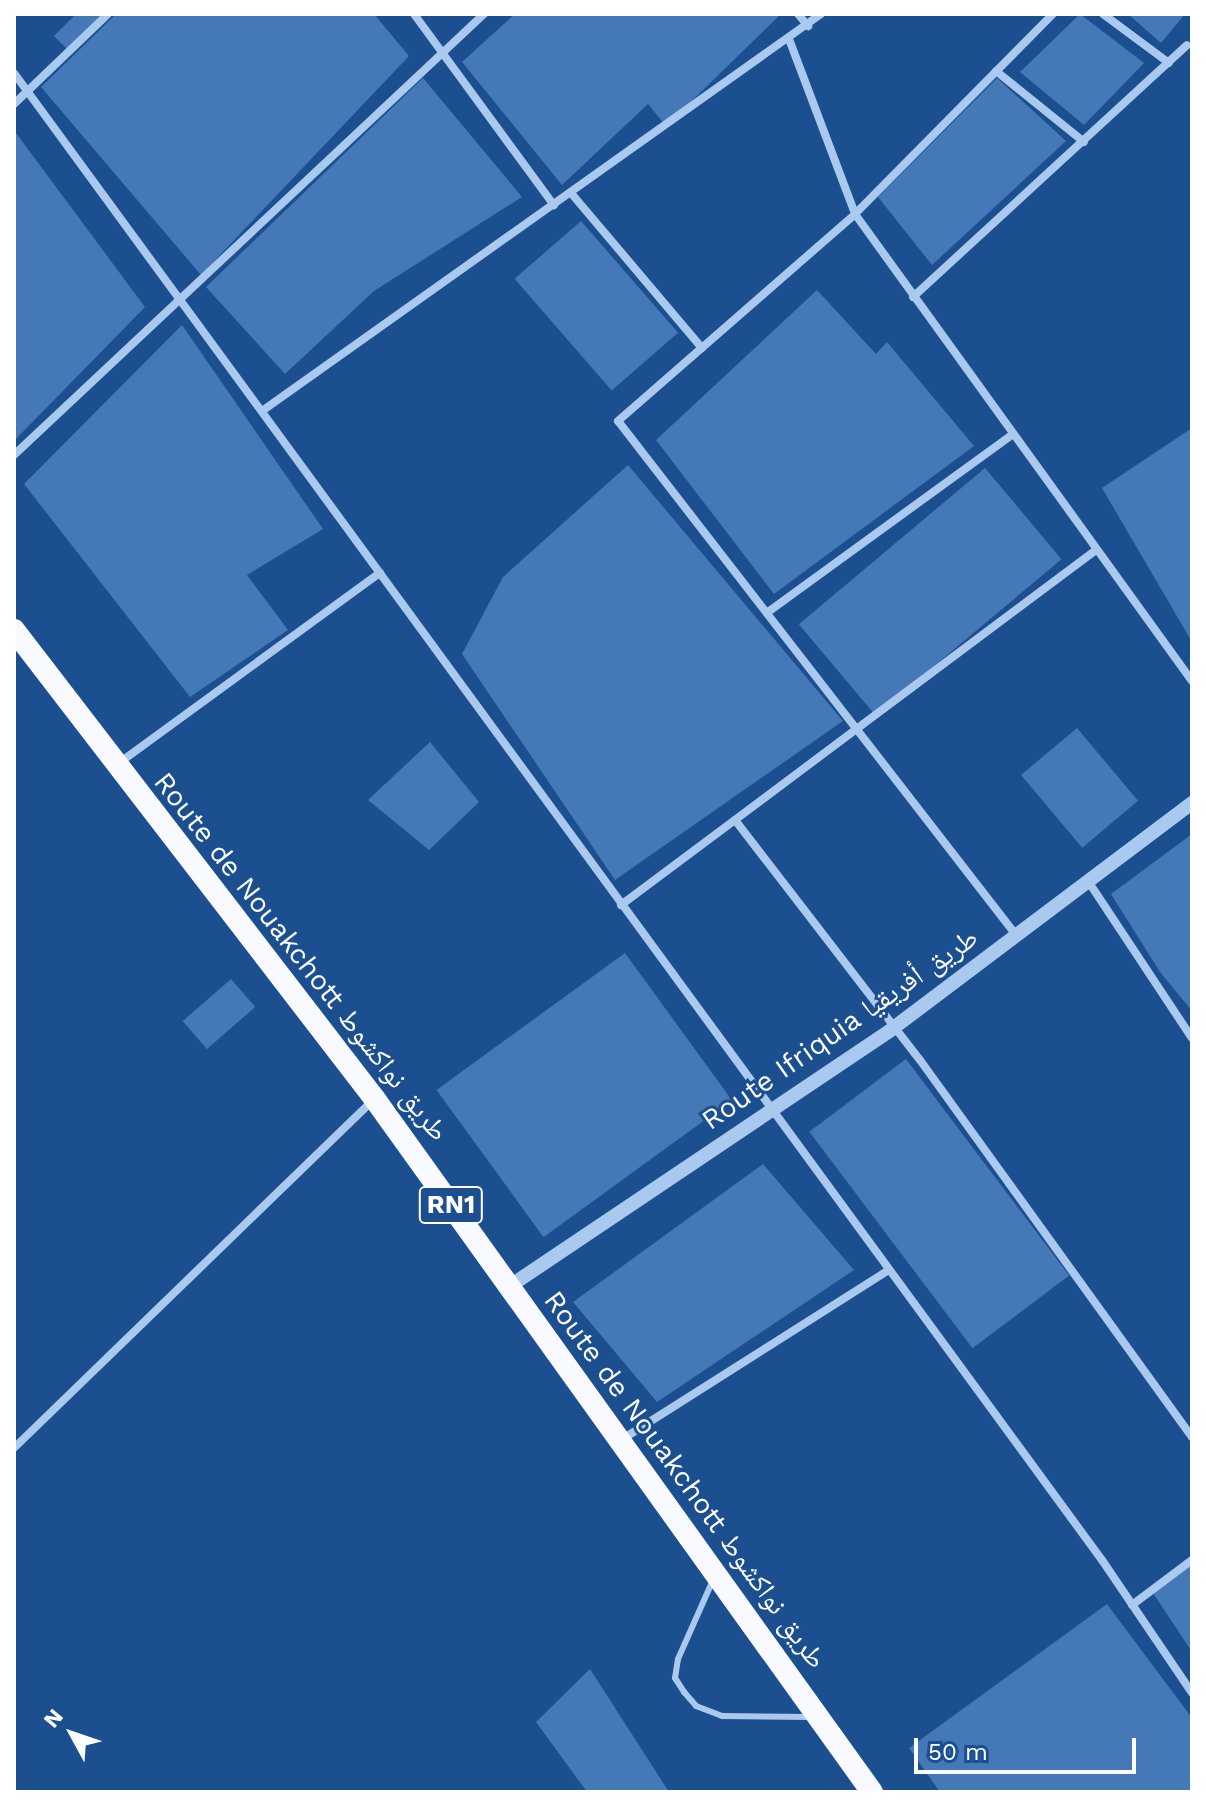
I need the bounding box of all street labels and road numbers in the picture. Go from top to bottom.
street label: Route de Nouakchott طريق نواكشوط [147,766,455,1148]
street label: Route Ifriquia طريق أفريقيا [695,921,985,1137]
road number: RN1 [417,1183,485,1227]
street label: Route de Nouakchott طريق نواكشوط [537,1285,833,1675]

